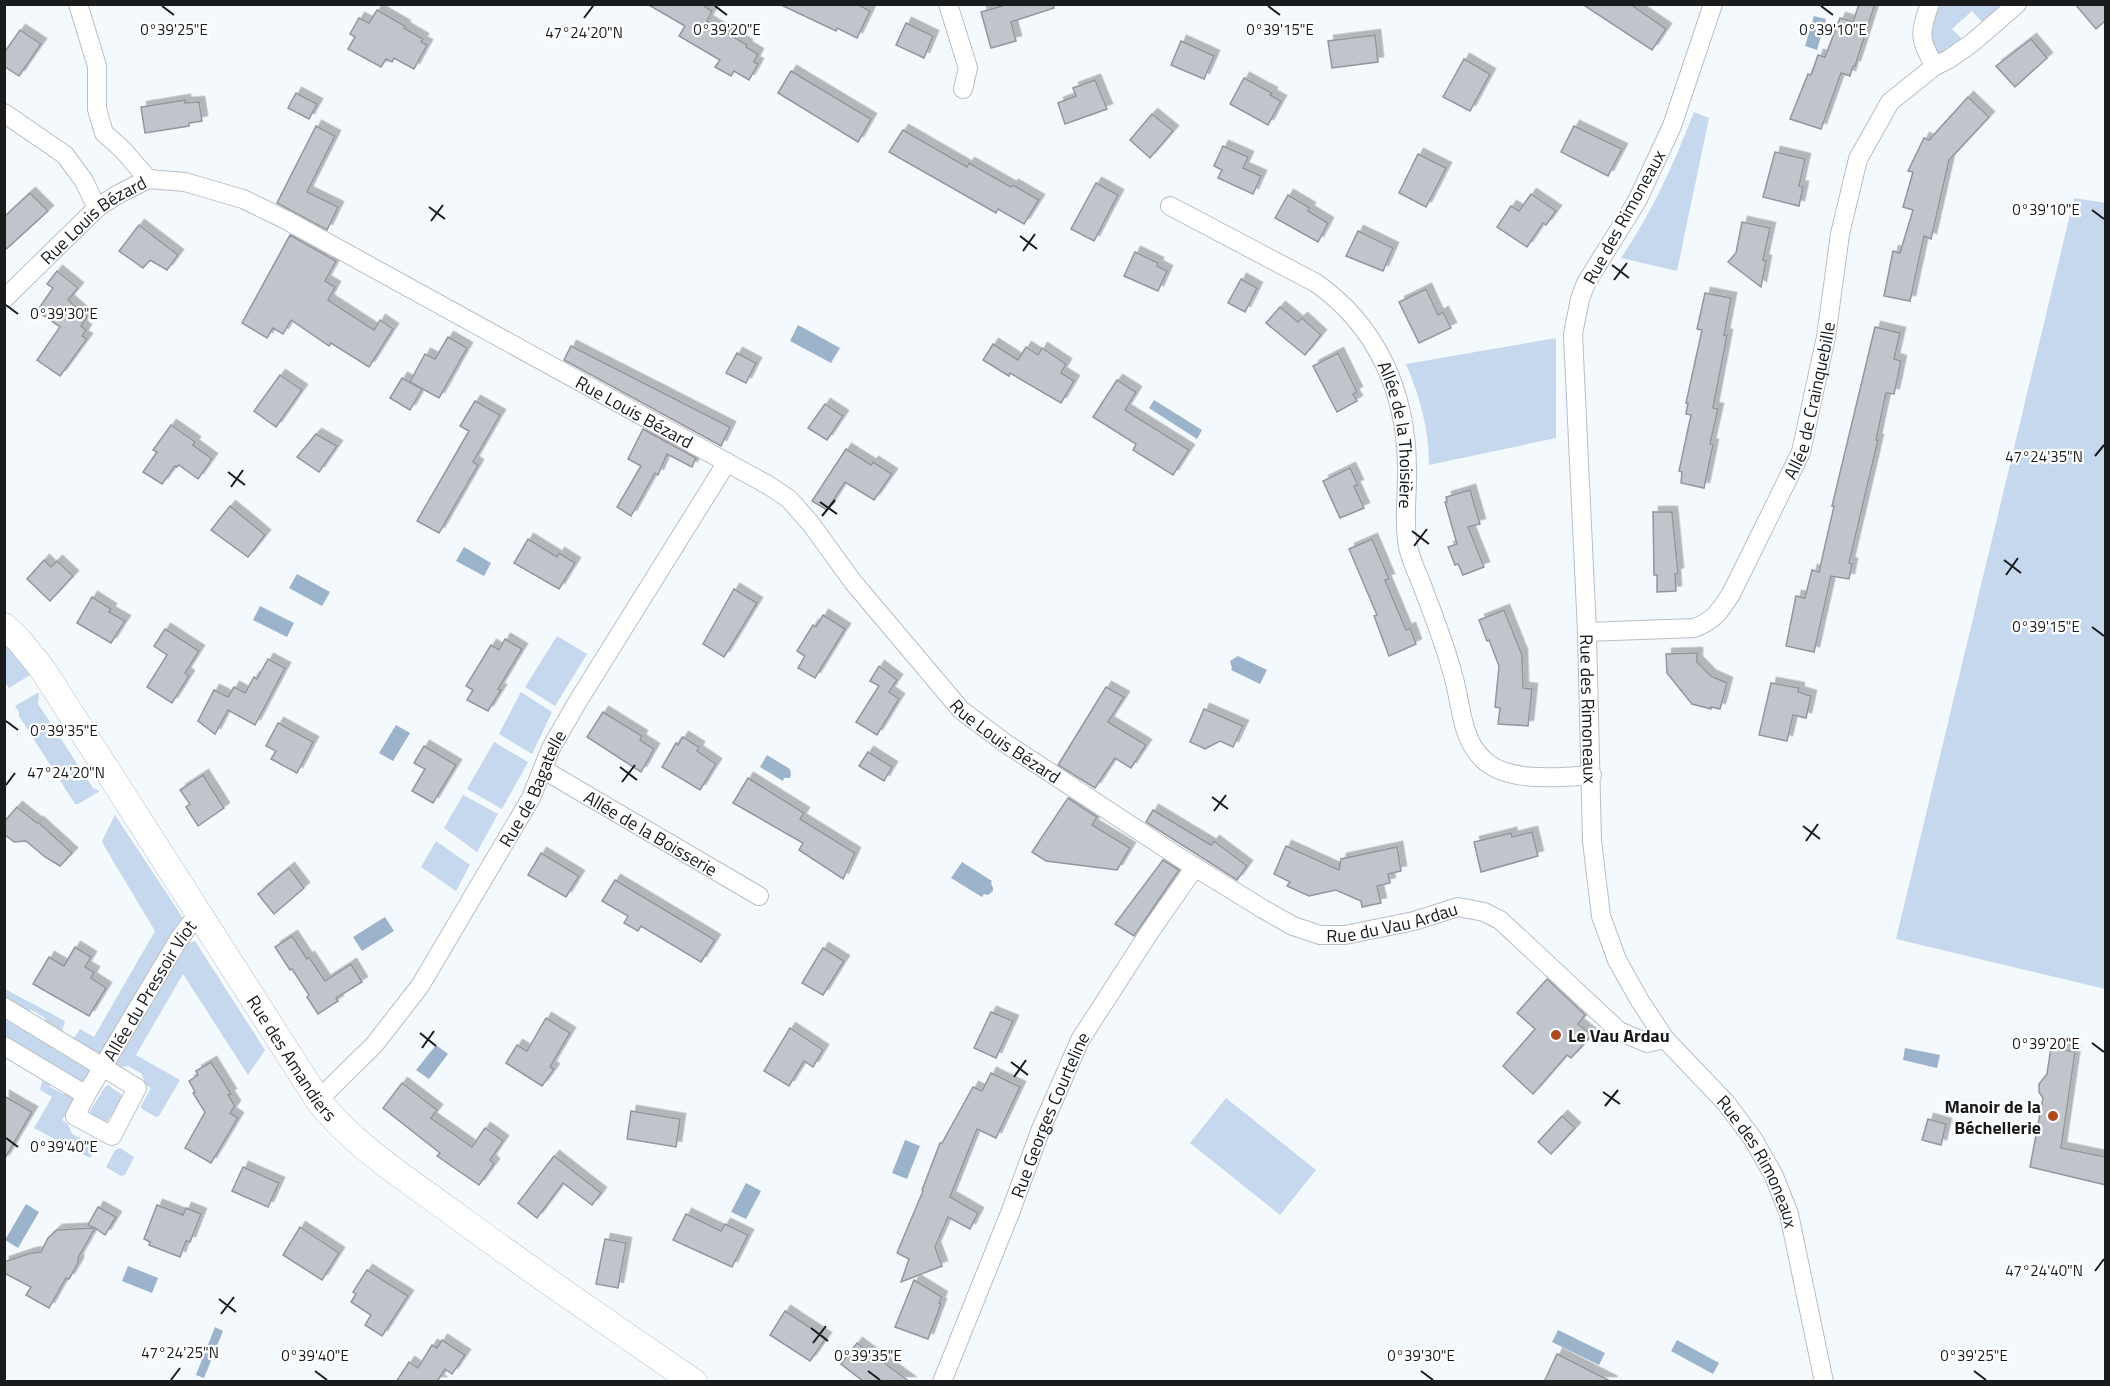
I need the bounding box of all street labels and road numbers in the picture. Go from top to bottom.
street label: Rue des Rimoneaux [1576,145,1672,289]
street label: Rue Louis Bézard [34,169,151,270]
street label: Allée de Crainquebille [1776,320,1841,484]
street label: Allée de la Thoisière [1371,356,1421,509]
street label: Rue Louis Bézard [571,368,698,455]
street label: Rue des Rimoneaux [1574,634,1604,784]
street label: Rue Louis Bézard [943,693,1066,790]
street label: Rue de Bagatelle [492,725,572,852]
street label: Allée de la Boisserie [579,783,723,882]
street label: Rue du Vau Ardau [1326,895,1461,949]
street label: Allée du Pressoir Viot [96,913,203,1066]
street label: Rue des Amandiers [241,990,343,1127]
street label: Rue Georges Courteline [1003,1026,1096,1202]
street label: Rue des Rimoneaux [1711,1088,1805,1230]

